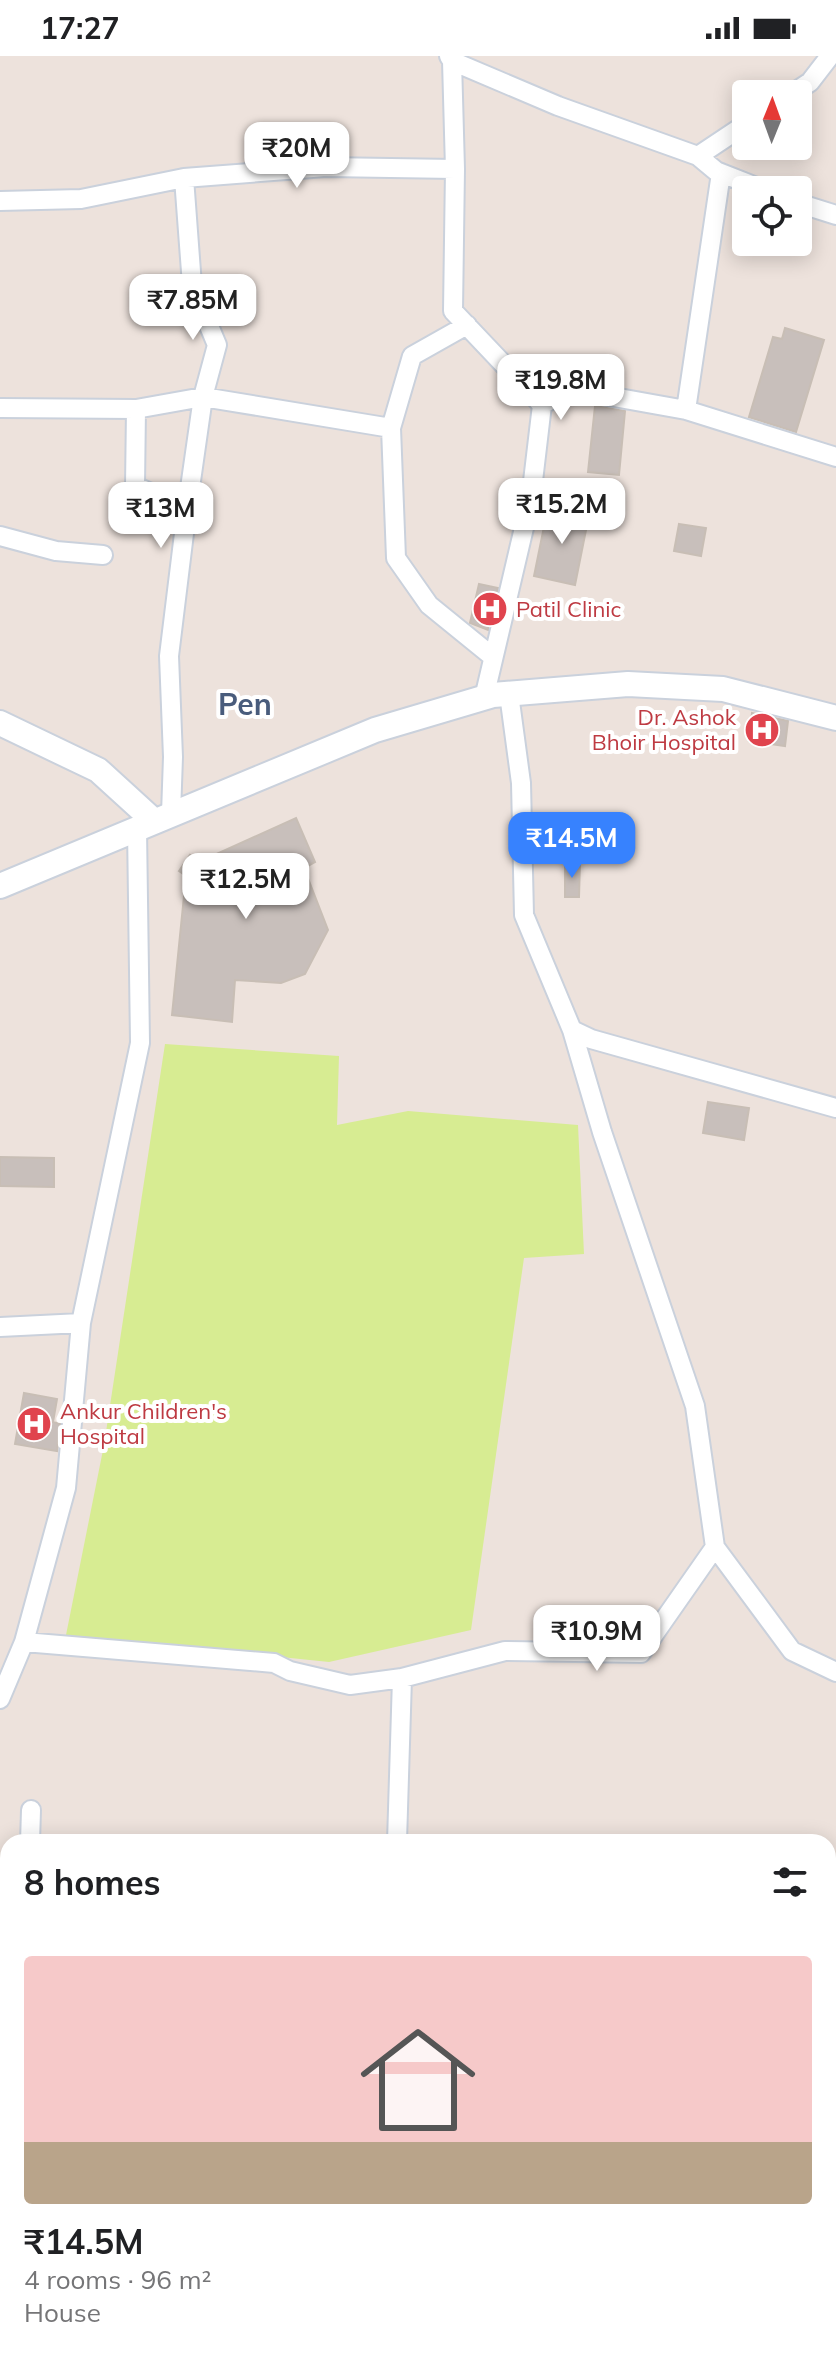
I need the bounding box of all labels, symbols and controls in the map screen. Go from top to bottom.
text: 17:27 [40,9,119,47]
north arrow [732,80,812,160]
map controls [732,80,812,256]
pin: ₹20M [250,122,344,190]
text: ₹20M [262,131,332,164]
button: locate [732,176,812,256]
pin: ₹7.85M [128,274,258,342]
text: ₹7.85M [147,283,239,316]
pin: ₹19.8M [496,354,626,422]
text: ₹19.8M [515,363,607,396]
pin: ₹15.2M [497,478,627,546]
pin: ₹13M [114,482,208,550]
text: ₹15.2M [516,487,608,520]
text: ₹13M [126,491,196,524]
hospital icon: Patil Clinic [471,590,509,628]
place label: Patil Clinic [516,595,622,623]
district label: Pen [218,685,272,723]
place label: Dr. Ashok Bhoir Hospital [592,703,737,756]
hospital icon: Dr. Ashok Bhoir Hospital [743,711,781,749]
pin: ₹14.5M [507,812,637,880]
text: ₹14.5M [526,821,618,854]
pin: ₹12.5M [181,853,311,921]
text: ₹12.5M [200,862,292,895]
place label: Ankur Children's Hospital [60,1397,227,1450]
hospital icon: Ankur Children's Hospital [15,1405,53,1443]
pin: ₹10.9M [532,1605,662,1673]
text: ₹10.9M [551,1614,643,1647]
icon: filters [768,1860,812,1904]
text: 8 homes [24,1861,161,1904]
icon: home [346,2008,490,2152]
text: ₹14.5M [24,2220,144,2263]
text: 4 rooms · 96 m² [24,2263,211,2296]
text: House [24,2296,101,2329]

